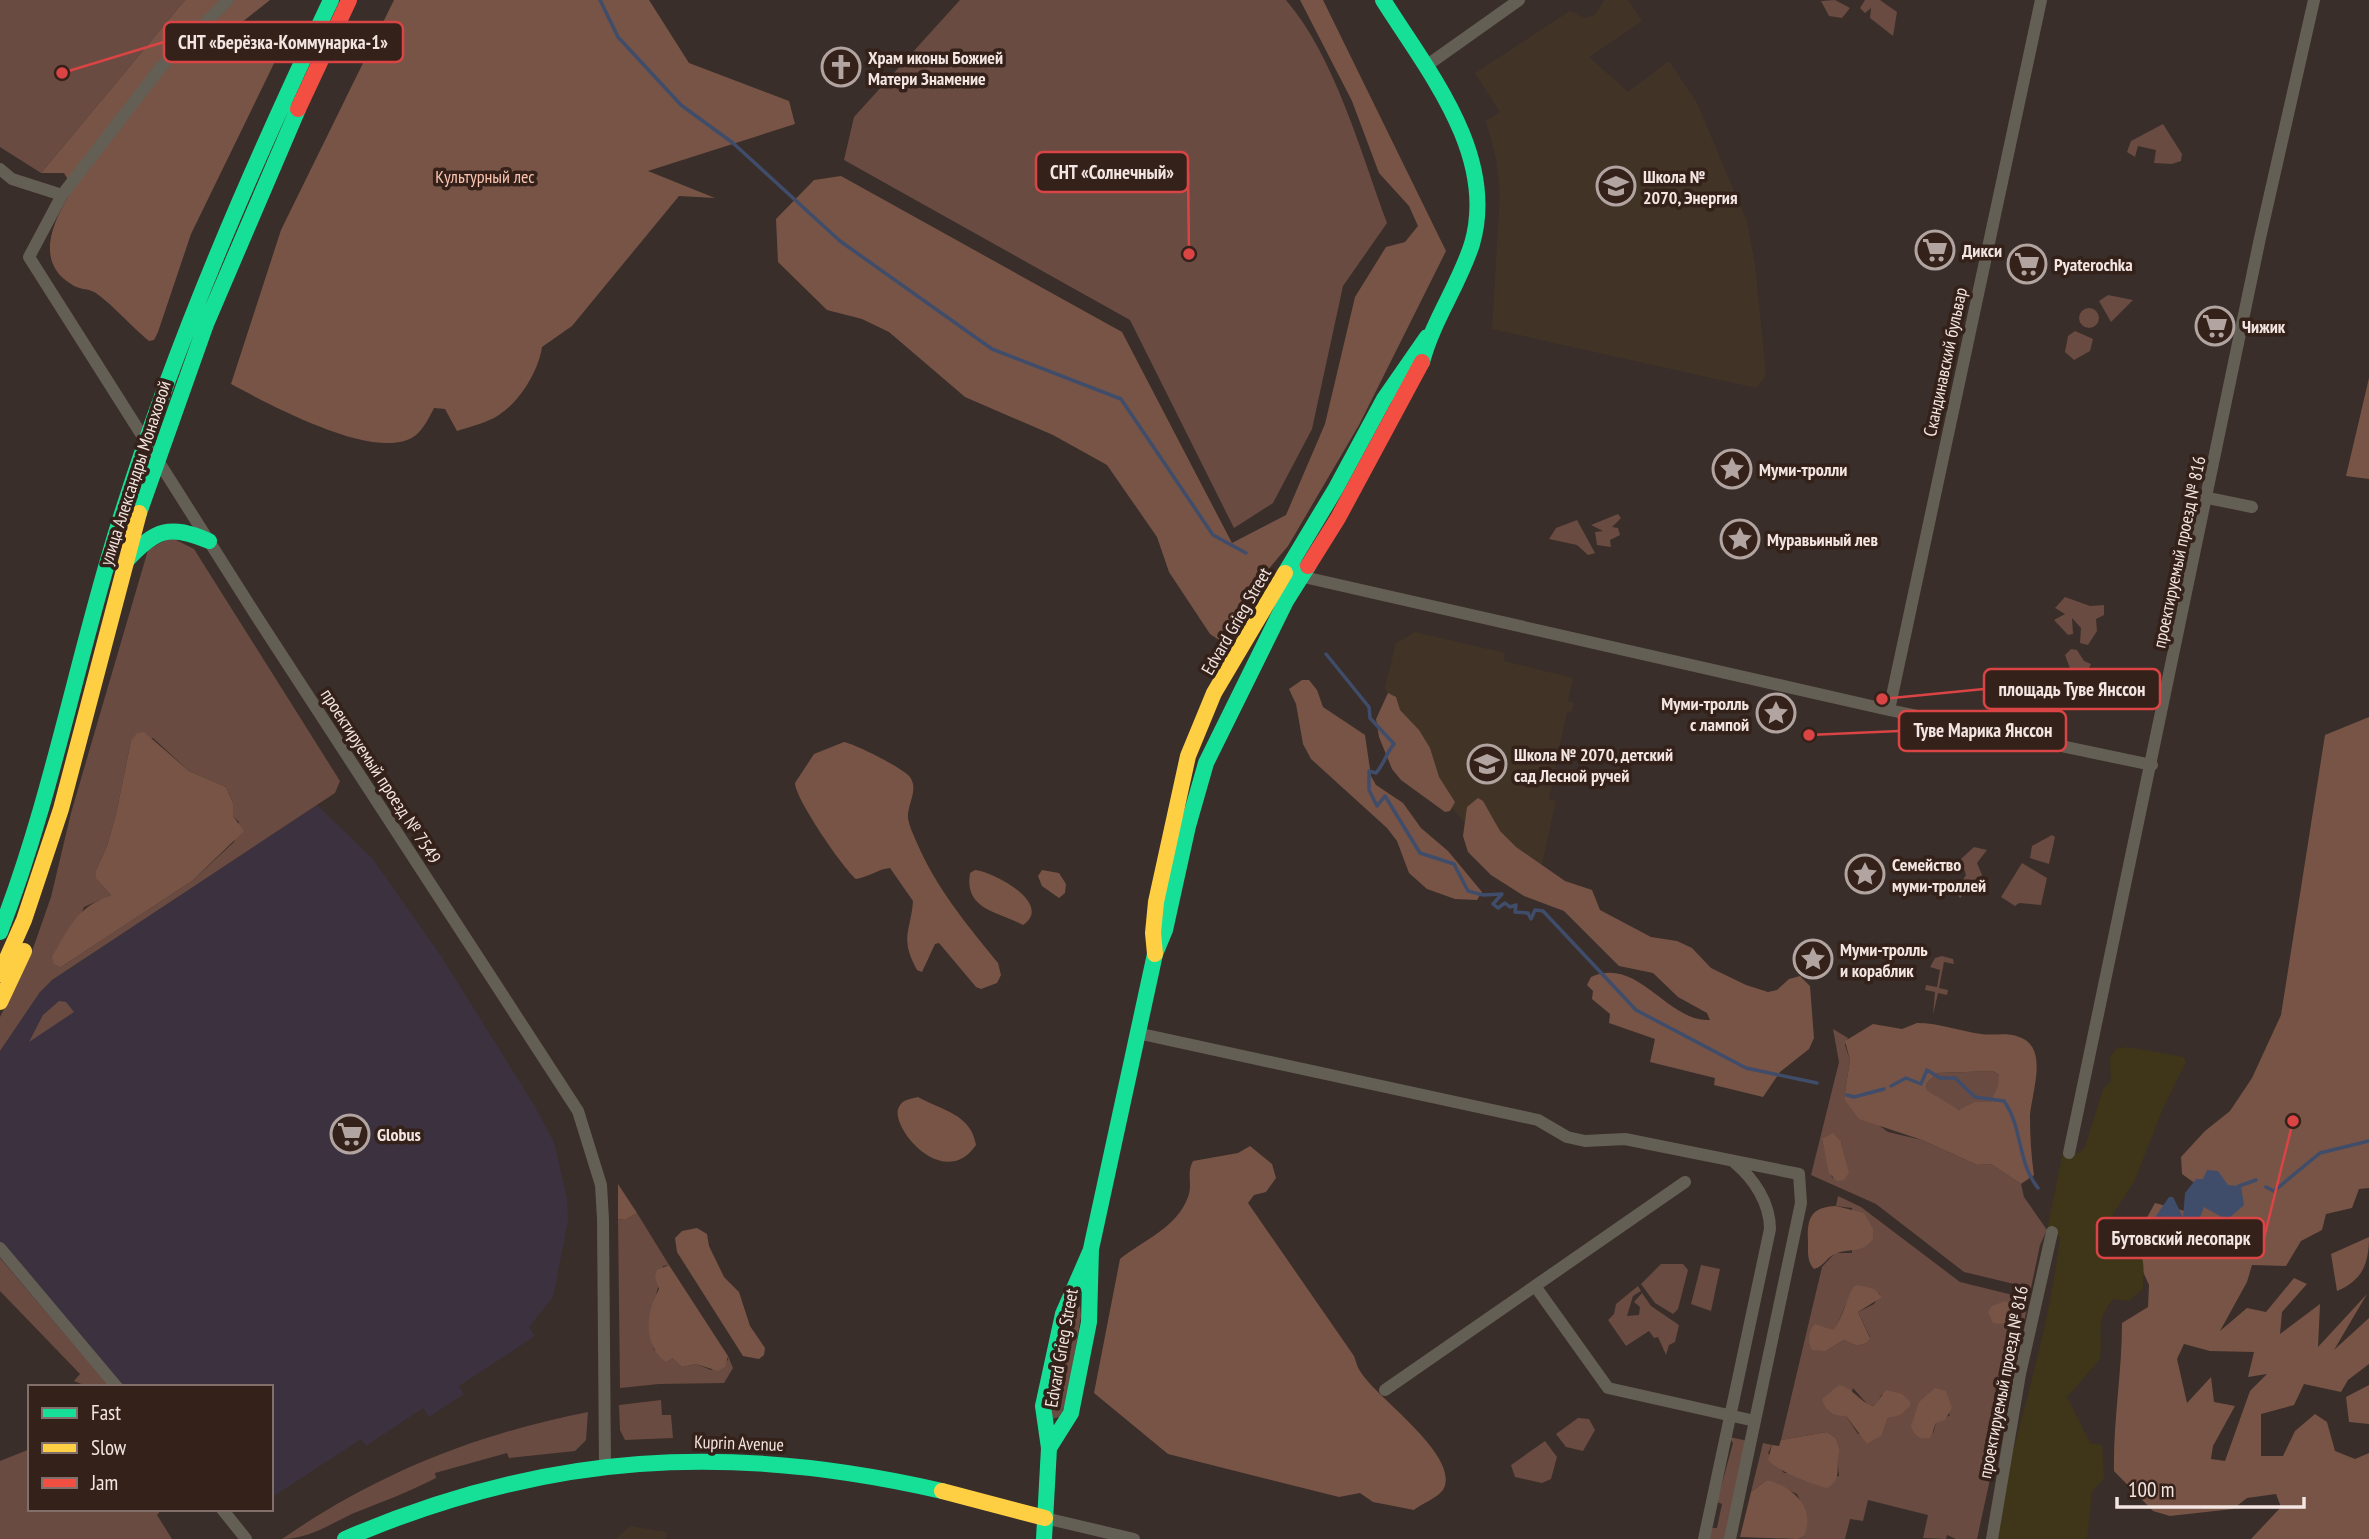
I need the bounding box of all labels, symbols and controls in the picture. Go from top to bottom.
callout: СНТ «Берёзка-Коммунарка-1» [164,22,403,62]
text: СНТ «Берёзка-Коммунарка-1» [178,30,388,54]
church icon: Храм иконы Божией Матери Знамение [820,46,862,88]
place label: Храм иконы Божией Матери Знамение [868,46,1003,90]
callout: СНТ «Солнечный» [1036,152,1188,192]
text: СНТ «Солнечный» [1050,160,1174,184]
park label: Культурный лес [435,165,535,188]
school or university icon: Школа № 2070, Энергия [1595,165,1637,207]
place label: Школа № 2070, Энергия [1643,165,1737,209]
supermarket icon: Дикси [1914,229,1956,271]
place label: Дикси [1962,239,2002,262]
supermarket icon: Pyaterochka [2006,243,2048,285]
place label: Pyaterochka [2054,253,2133,276]
street label: Скандинавский бульвар [1918,285,1972,439]
supermarket icon: Чижик [2194,305,2236,347]
place label: Чижик [2242,315,2286,338]
street label: улица Александры Монаховой [94,378,176,568]
place icon: Муми-тролли [1711,448,1753,490]
street label: проектируемый проезд № 816 [2147,454,2211,650]
place label: Муми-тролли [1759,458,1847,481]
place icon: Муравьиный лев [1719,518,1761,560]
place label: Муравьиный лев [1767,528,1879,551]
street label: Edvard Grieg Street [1196,563,1276,679]
callout: площадь Туве Янссон [1984,669,2160,709]
text: площадь Туве Янссон [1999,677,2146,701]
street label: проектируемый проезд № 7549 [316,684,446,868]
place label: Муми-тролль с лампой [1661,692,1750,736]
place icon: Муми-тролль с лампой [1755,692,1797,734]
callout: Туве Марика Янссон [1899,711,2066,751]
text: Туве Марика Янссон [1914,718,2052,742]
school or university icon: Школа № 2070, детский сад Лесной ручей [1466,743,1508,785]
place label: Школа № 2070, детский сад Лесной ручей [1514,743,1673,787]
place icon: Семейство муми-троллей [1844,853,1886,895]
place label: Семейство муми-троллей [1892,853,1986,897]
place icon: Муми-тролль и кораблик [1792,938,1834,980]
place label: Муми-тролль и кораблик [1840,938,1928,982]
supermarket icon: Globus [329,1113,371,1155]
place label: Globus [377,1123,421,1146]
callout: Бутовский лесопарк [2097,1218,2264,1258]
text: Бутовский лесопарк [2112,1226,2251,1250]
street label: проектируемый проезд № 816 [1973,1284,2033,1480]
street label: Edvard Grieg Street [1039,1287,1083,1409]
legend [28,1385,273,1511]
text: Fast [91,1399,121,1426]
street label: Kuprin Avenue [694,1430,784,1456]
text: Slow [91,1434,127,1461]
scale bar [2117,1466,2304,1510]
text: Jam [90,1469,118,1496]
text: 100 m [2128,1476,2174,1503]

